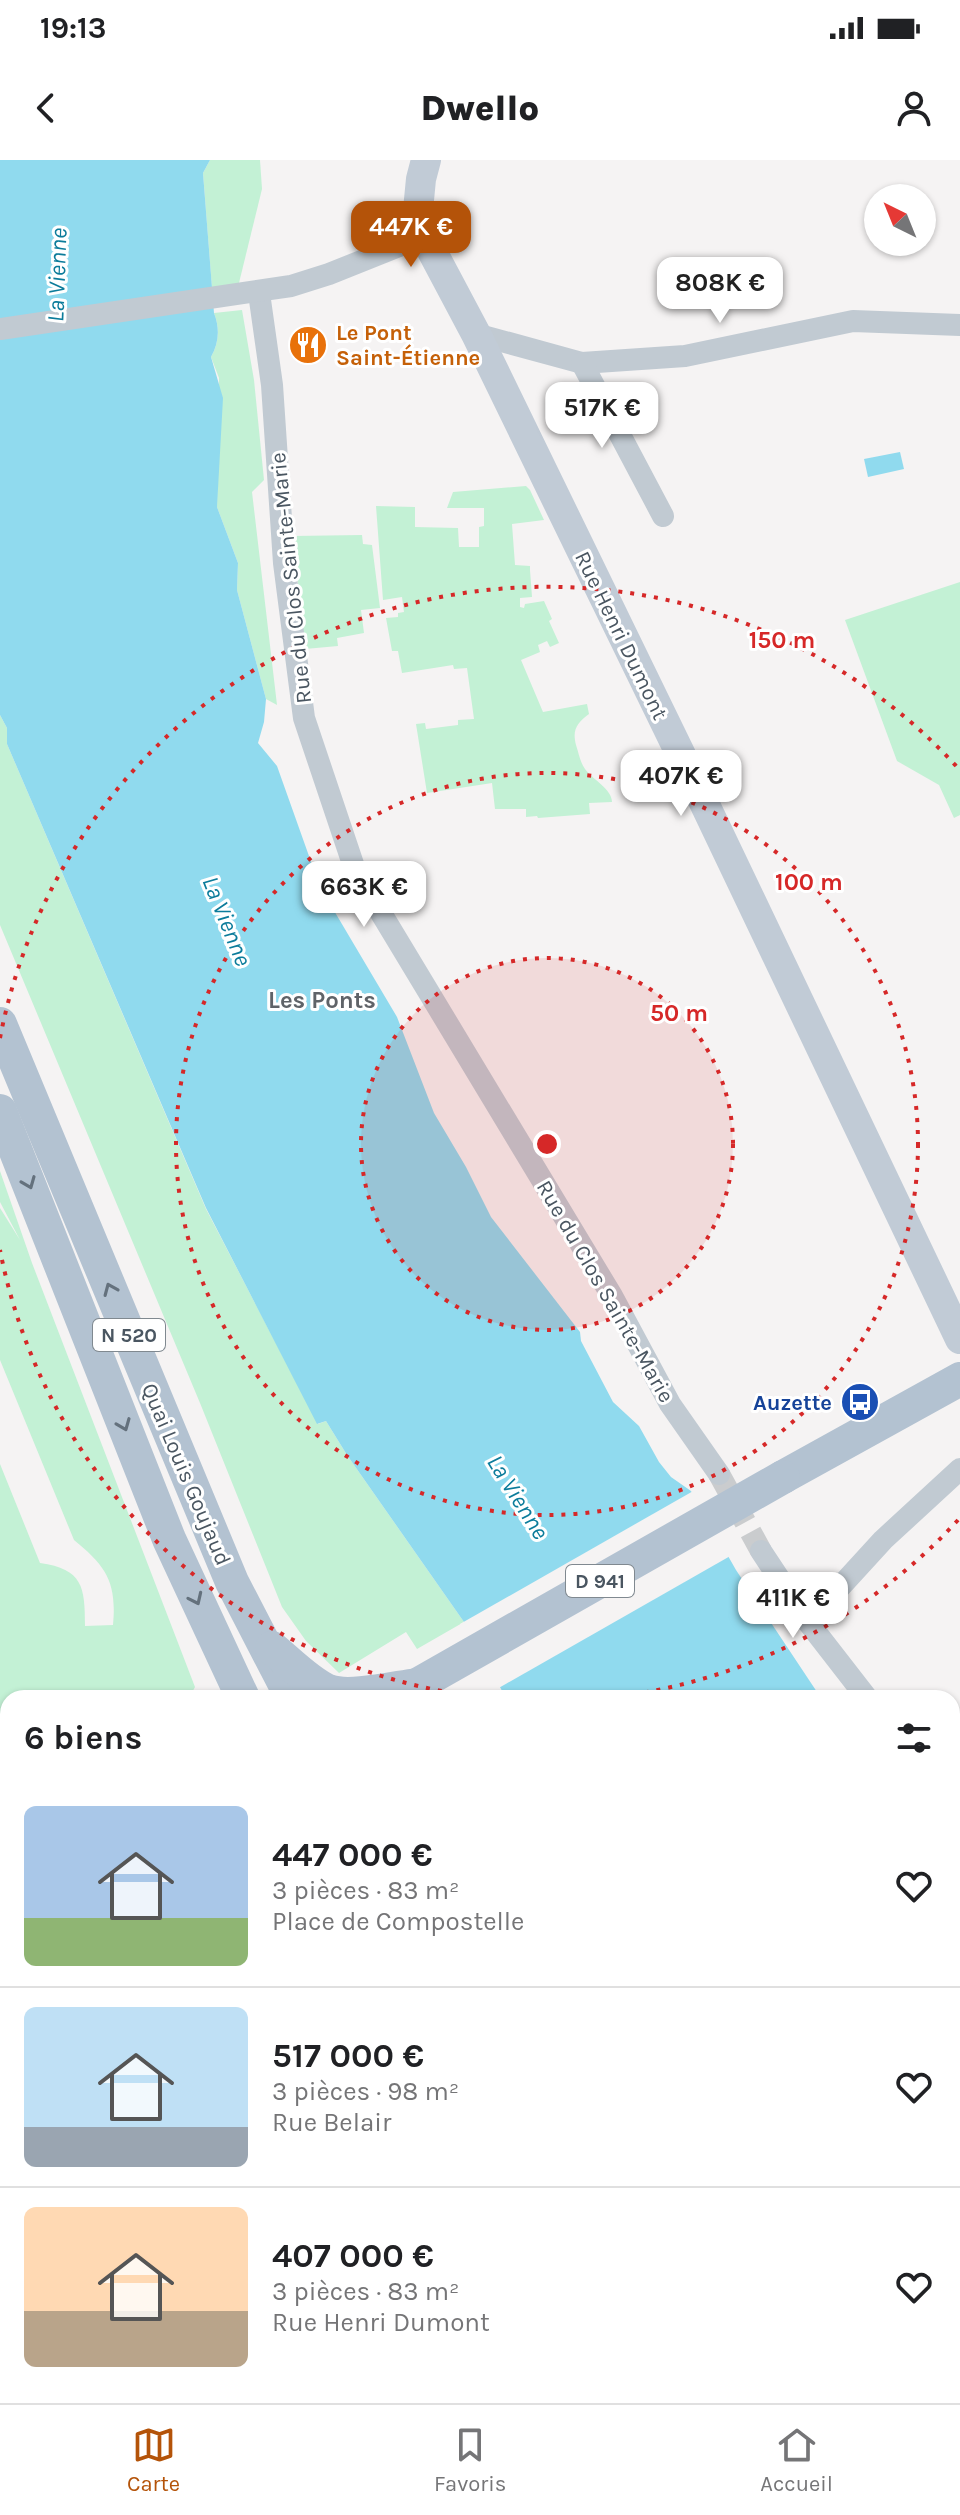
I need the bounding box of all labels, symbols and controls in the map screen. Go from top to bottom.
text: 19:13 [40,10,106,46]
icon: back [24,86,68,130]
icon: person [892,86,936,130]
text: Dwello [421,87,539,129]
north arrow [864,184,936,256]
map controls [864,184,936,256]
pin: 447K € [346,201,476,269]
text: 447K € [369,211,453,242]
water label: La Vienne [41,227,73,323]
pin: 808K € [655,257,785,325]
text: 808K € [675,267,765,298]
place label: Le Pont Saint-Étienne [336,320,480,371]
restaurant icon: Le Pont Saint-Étienne [287,324,329,366]
pin: 517K € [537,382,667,450]
text: 517K € [563,392,641,423]
street label: Rue du Clos Sainte-Marie [265,451,317,705]
street label: Rue Henri Dumont [569,547,673,724]
text: 150 m [749,626,815,654]
pin: 407K € [616,750,746,818]
text: 407K € [639,760,723,791]
pin: 663K € [299,861,429,929]
text: 100 m [775,868,843,896]
text: 663K € [320,871,408,902]
water label: La Vienne [196,872,258,970]
district label: Les Ponts [268,986,376,1014]
text: 50 m [650,999,708,1027]
centre of rings [533,1130,561,1158]
one-way arrow [19,1175,35,1189]
street label: Rue du Clos Sainte-Marie [531,1176,679,1407]
one-way arrow [103,1283,120,1297]
road number: N 520 [93,1319,165,1351]
street label: Quai Louis Goujaud [136,1379,236,1569]
bus stop icon: Auzette [839,1381,881,1423]
place label: Auzette [753,1390,832,1416]
one-way arrow [114,1417,131,1431]
water label: La Vienne [481,1450,555,1544]
road number: D 941 [566,1565,634,1597]
pin: 411K € [728,1572,858,1640]
text: 411K € [756,1582,830,1613]
one-way arrow [187,1591,203,1606]
icon: filters [892,1716,936,1760]
text: 6 biens [24,1718,142,1758]
text: 447 000 € [272,1835,433,1875]
icon: home [88,1838,184,1934]
icon: heart [892,1864,936,1908]
text: 3 pièces · 83 m² [272,1875,460,1906]
text: Place de Compostelle [272,1906,524,1937]
text: 517 000 € [272,2036,424,2076]
icon: home [88,2039,184,2135]
icon: heart [892,2065,936,2109]
text: 3 pièces · 98 m² [272,2076,459,2107]
text: Rue Belair [272,2107,391,2138]
text: 407 000 € [272,2236,434,2276]
icon: home [88,2239,184,2335]
icon: heart [892,2265,936,2309]
text: 3 pièces · 83 m² [272,2276,460,2307]
text: Rue Henri Dumont [272,2307,490,2338]
tab: Carte [127,2423,180,2497]
tab: Favoris [434,2423,506,2497]
tab: Accueil [760,2423,833,2497]

